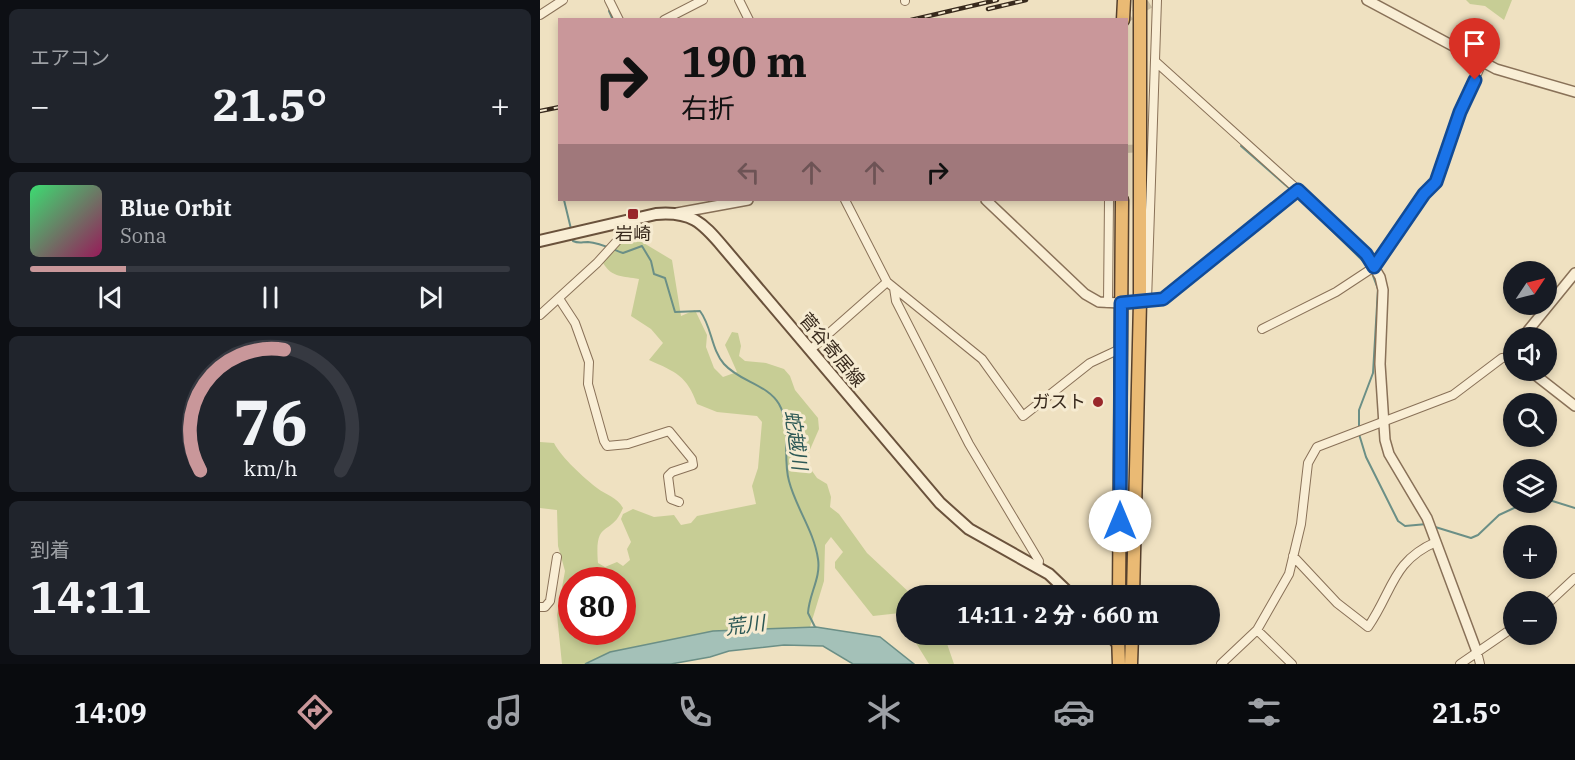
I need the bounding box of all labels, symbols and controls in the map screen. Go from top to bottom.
pin [1449,18,1500,80]
icon: arrive [1458,27,1491,60]
text: 190 m [681,34,807,89]
icon: right [582,42,660,120]
text: エアコン [30,44,110,71]
text: 21.5° [213,75,327,133]
text: − [30,84,50,127]
text: + [490,84,510,127]
text: 右折 [681,90,735,125]
icon: left [732,156,765,189]
icon: ahead [795,156,828,189]
icon: ahead [858,156,891,189]
icon: right [921,156,954,189]
text: Blue Orbit [120,193,231,222]
marker: 岩崎 [626,207,640,221]
text: Sona [120,222,167,249]
place label: 岩崎 [615,222,651,245]
north arrow [1503,261,1557,315]
map controls [1503,261,1557,645]
icon: previous [94,281,127,314]
icon: pause [254,281,287,314]
icon: next [414,281,447,314]
street label: 菅谷寄居線 [795,308,870,392]
button: sound [1503,327,1557,381]
text: 76 [233,381,307,462]
place label: ガスト [1032,390,1086,413]
button: search [1503,393,1557,447]
marker: ガスト [1091,395,1105,409]
water label: 蛇越川 [779,408,814,473]
text: km/h [243,454,297,482]
button: layers [1503,459,1557,513]
position arrow [1088,489,1152,553]
button: + [1503,525,1557,579]
text: 到着 [30,536,70,563]
text: 14:11 [30,567,152,625]
speed limit sign: 80 [558,567,636,645]
button: − [1503,591,1557,645]
text: 14:11 · 2 分 · 660 m [957,600,1159,629]
water label: 荒川 [723,608,768,640]
icon: directions [294,691,336,733]
icon: music [484,691,526,733]
icon: phone [674,691,716,733]
icon: climate [863,691,905,733]
icon: car [1053,691,1095,733]
icon: filters [1243,691,1285,733]
text: 14:09 [74,695,147,730]
text: 21.5° [1432,695,1501,730]

